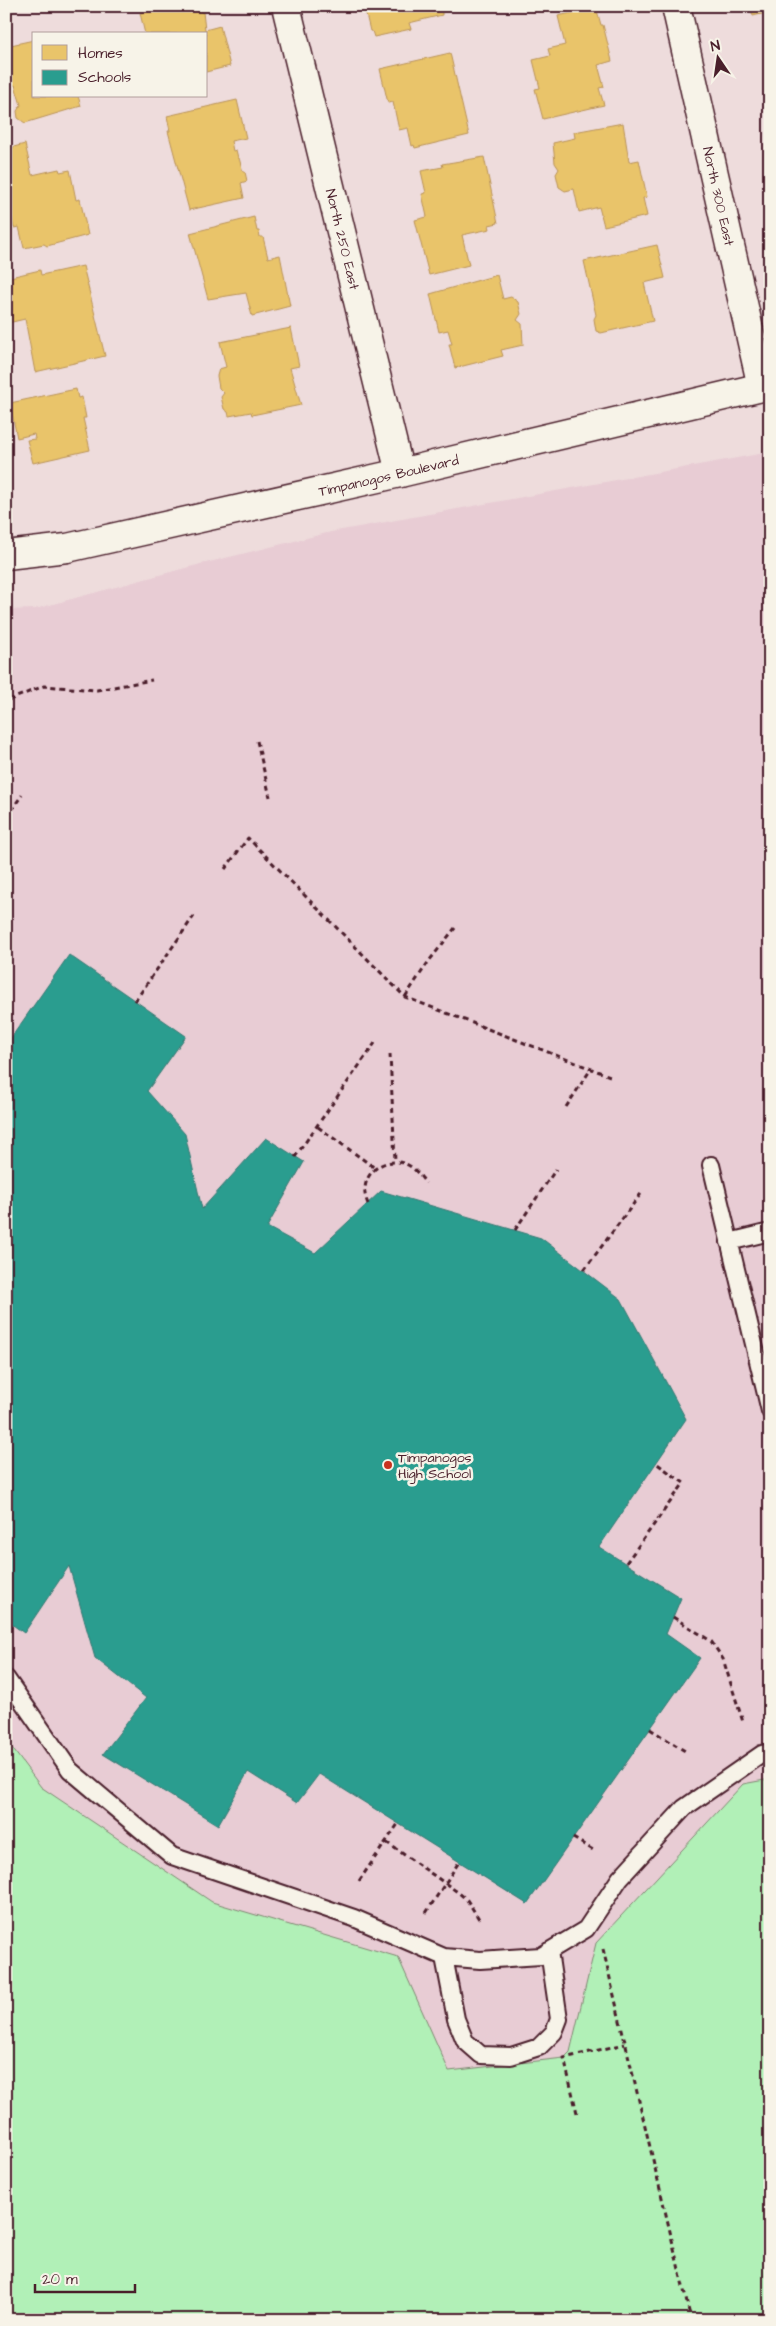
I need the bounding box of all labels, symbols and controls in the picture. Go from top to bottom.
legend [32,32,208,98]
north arrow [694,32,744,82]
text: N [709,36,722,57]
text: Homes [78,43,123,64]
text: Schools [78,67,132,88]
street label: North 300 East [697,145,739,248]
street label: North 250 East [320,187,364,292]
street label: Timpanogos Boulevard [317,450,461,502]
place label: Timpanogos High School [398,1448,472,1484]
marker: Timpanogos High School [382,1459,394,1471]
scale bar [35,2261,135,2293]
text: 20 m [42,2269,78,2290]

